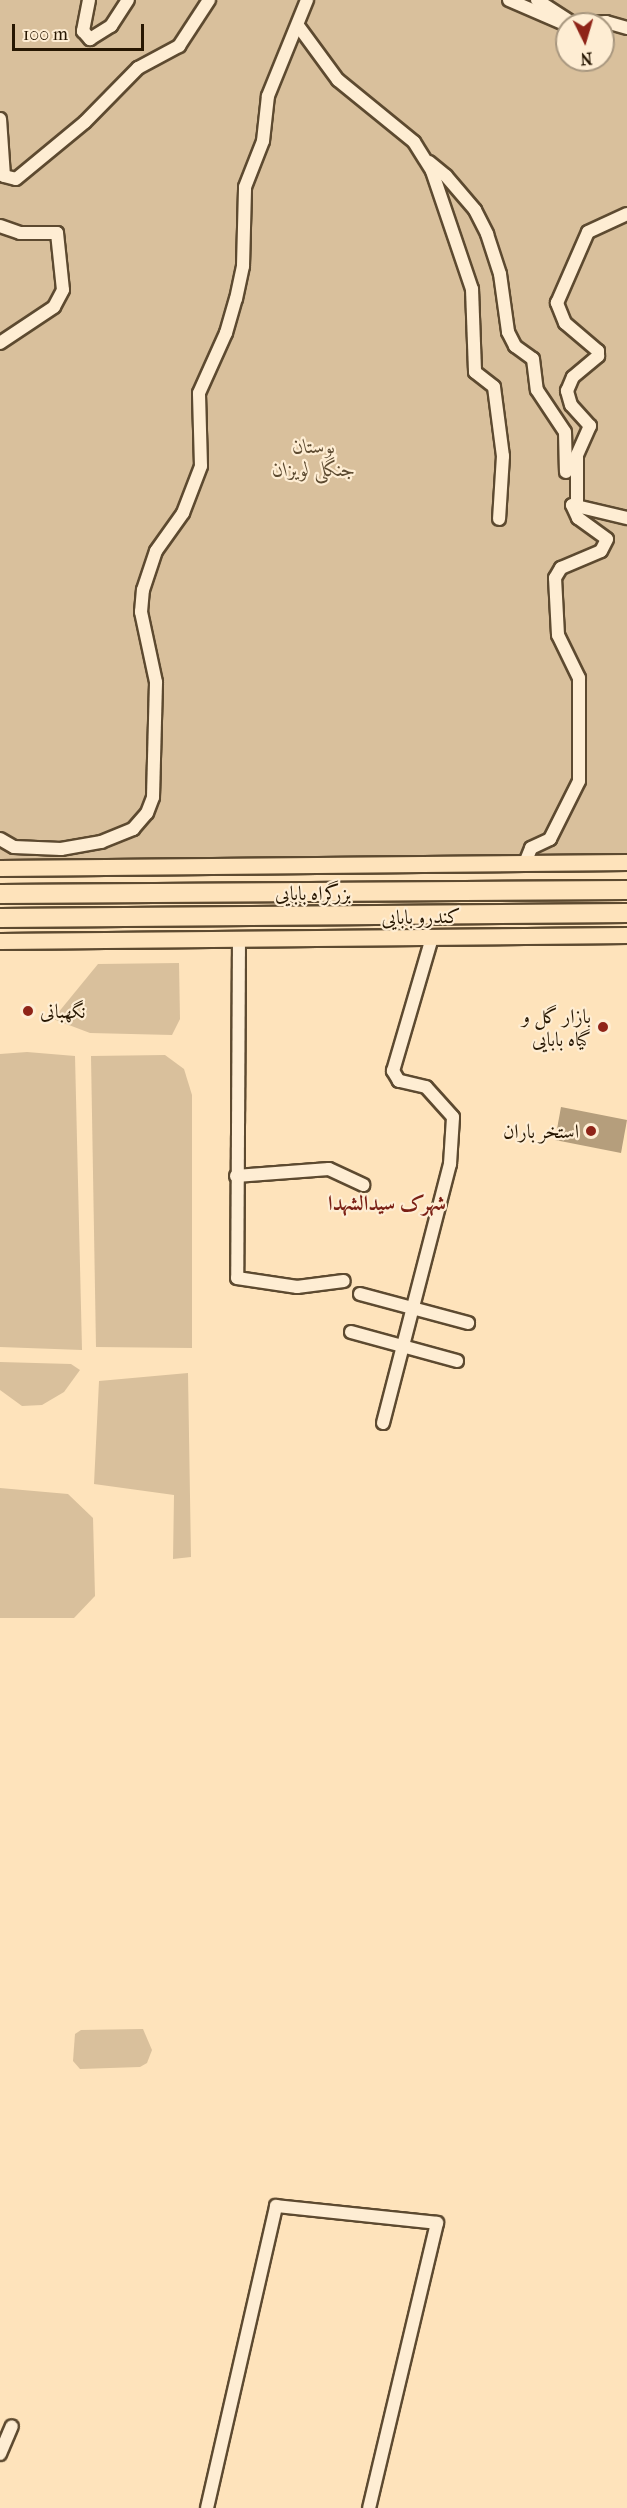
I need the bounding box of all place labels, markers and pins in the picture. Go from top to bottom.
place label: نگهبانی [40,999,86,1023]
marker: نگهبانی [21,1004,35,1018]
place label: بازار گل و گیاه بابایی [522,1004,591,1051]
marker: بازار گل و گیاه بابایی [596,1020,610,1034]
place label: استخر باران [503,1119,579,1143]
marker: استخر باران [584,1124,598,1138]

